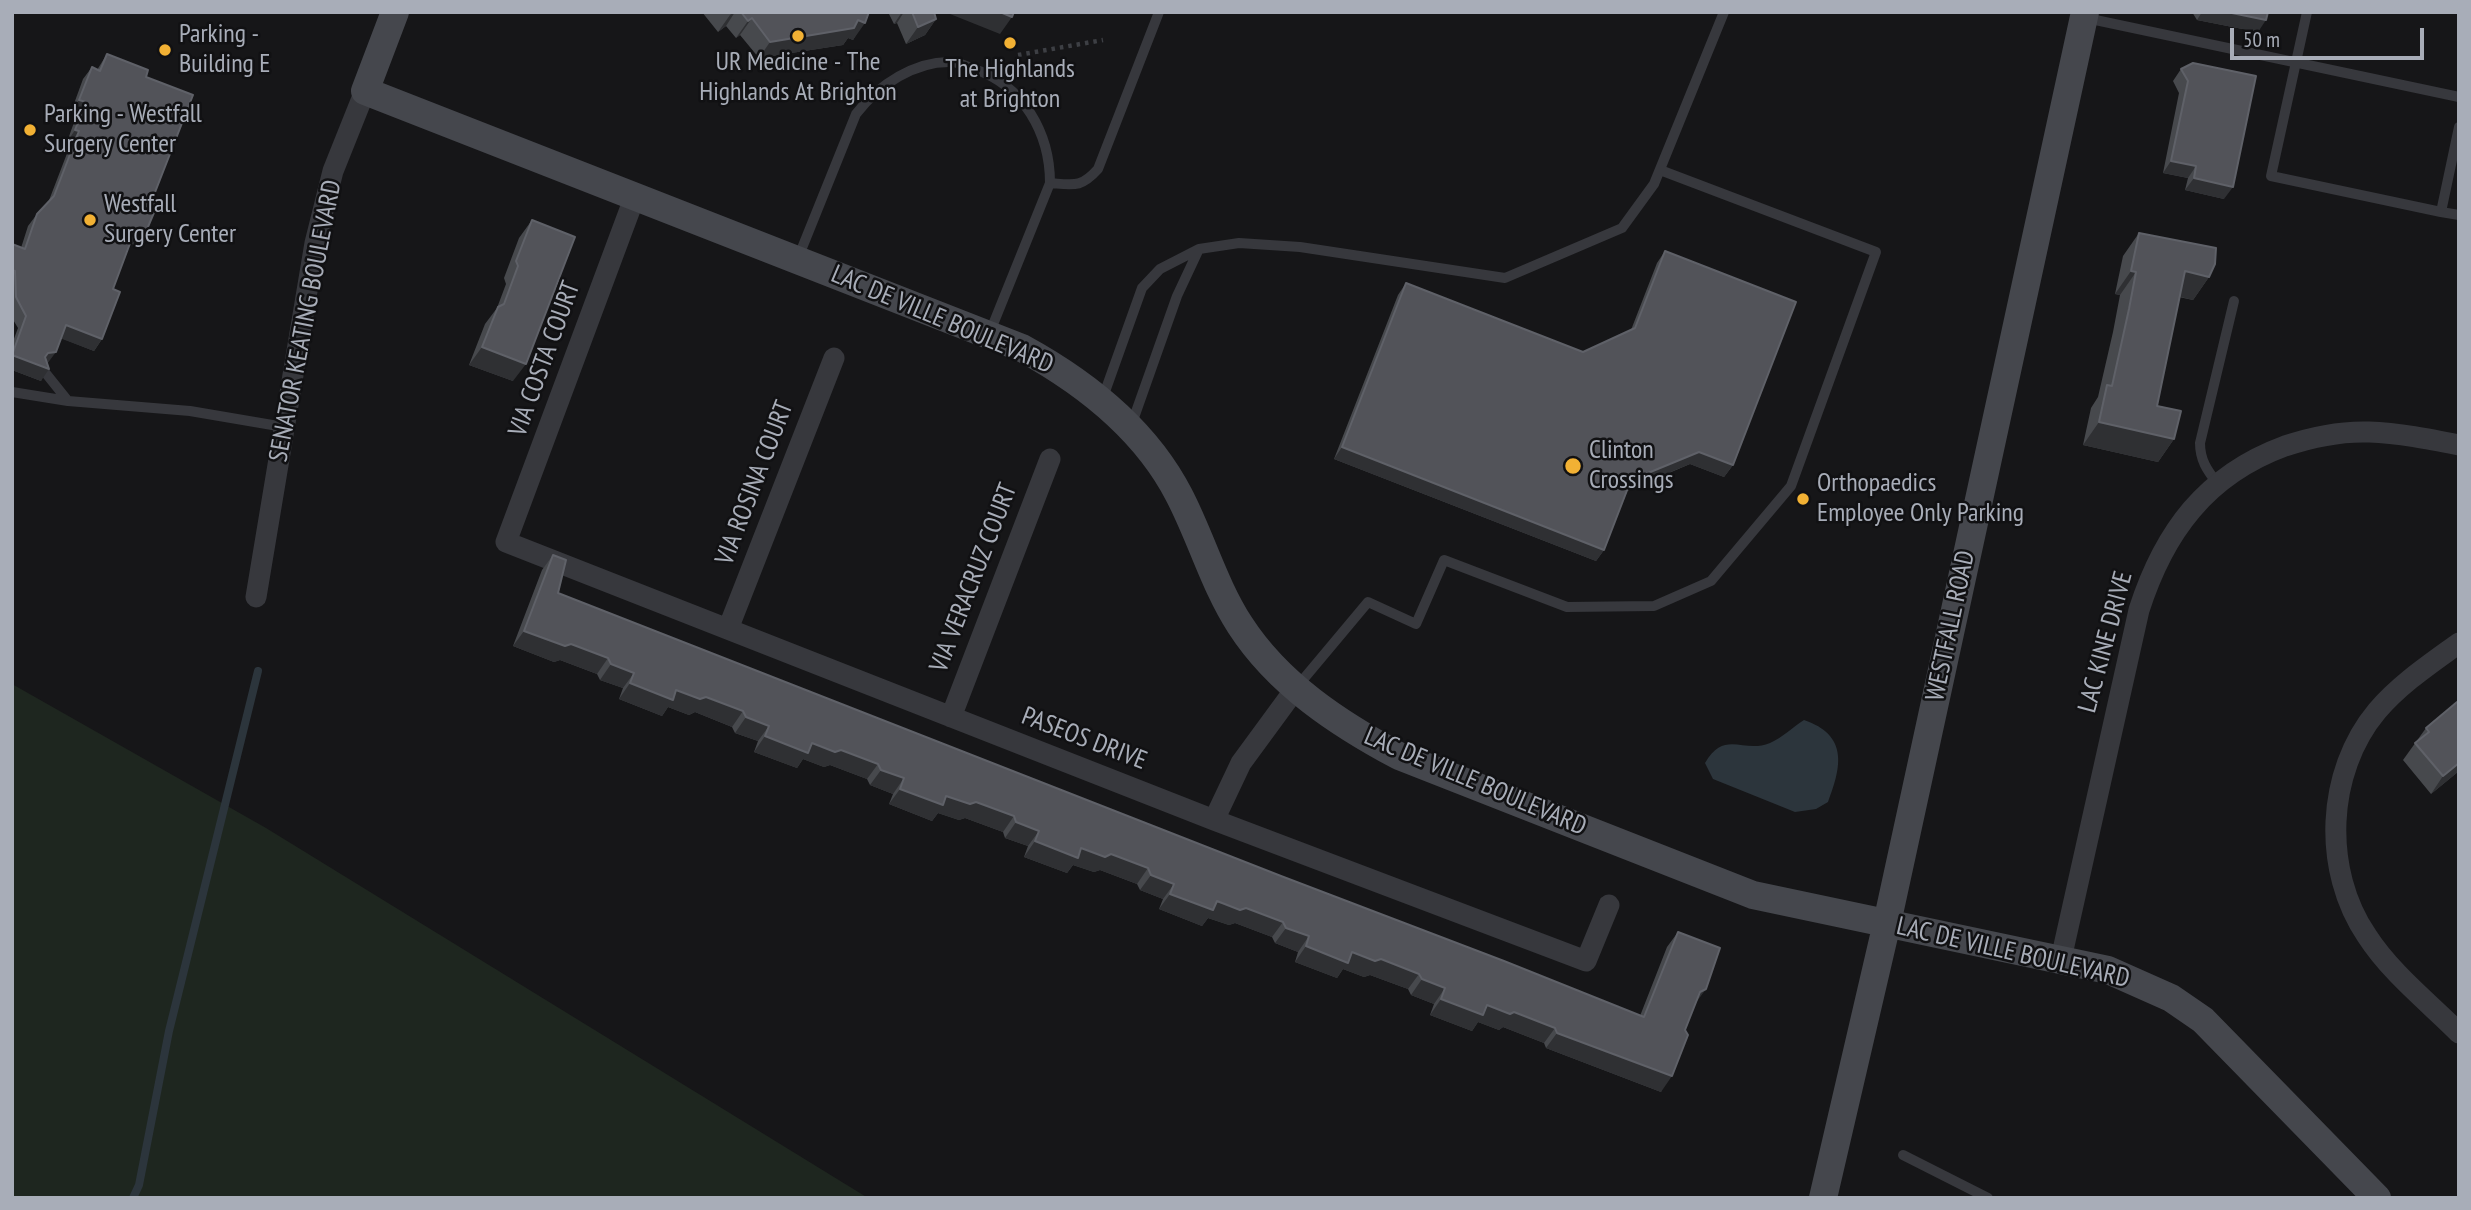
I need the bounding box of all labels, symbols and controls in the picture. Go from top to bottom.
scale bar [2233,14,2427,58]
place label: Parking - Building E [179,19,270,80]
text: 50 m [2243,26,2280,53]
marker: UR Medicine - The Highlands At Brighton [790,28,806,44]
marker: The Highlands at Brighton [1002,35,1018,51]
marker: Parking - Building E [157,42,173,58]
place label: UR Medicine - The Highlands At Brighton [699,47,897,108]
place label: The Highlands at Brighton [945,54,1075,116]
place label: Parking - Westfall Surgery Center [44,99,202,160]
marker: Parking - Westfall Surgery Center [22,122,38,138]
street label: SENATOR KEATING BOULEVARD [263,177,349,465]
place label: Westfall Surgery Center [104,189,236,250]
marker: Westfall Surgery Center [82,212,98,228]
street label: LAC DE VILLE BOULEVARD [826,259,1058,381]
street label: VIA COSTA COURT [503,277,587,441]
street label: VIA ROSINA COURT [709,397,801,569]
place label: Clinton Crossings [1589,435,1674,496]
marker: Clinton Crossings [1563,456,1583,476]
place label: Orthopaedics Employee Only Parking [1817,468,2024,530]
street label: VIA VERACRUZ COURT [924,479,1024,677]
marker: Orthopaedics Employee Only Parking [1795,491,1811,507]
street label: WESTFALL ROAD [1920,548,1982,704]
street label: LAC KINE DRIVE [2072,568,2140,716]
street label: PASEOS DRIVE [1017,701,1151,777]
street label: LAC DE VILLE BOULEVARD [1359,721,1591,843]
street label: LAC DE VILLE BOULEVARD [1893,911,2133,995]

